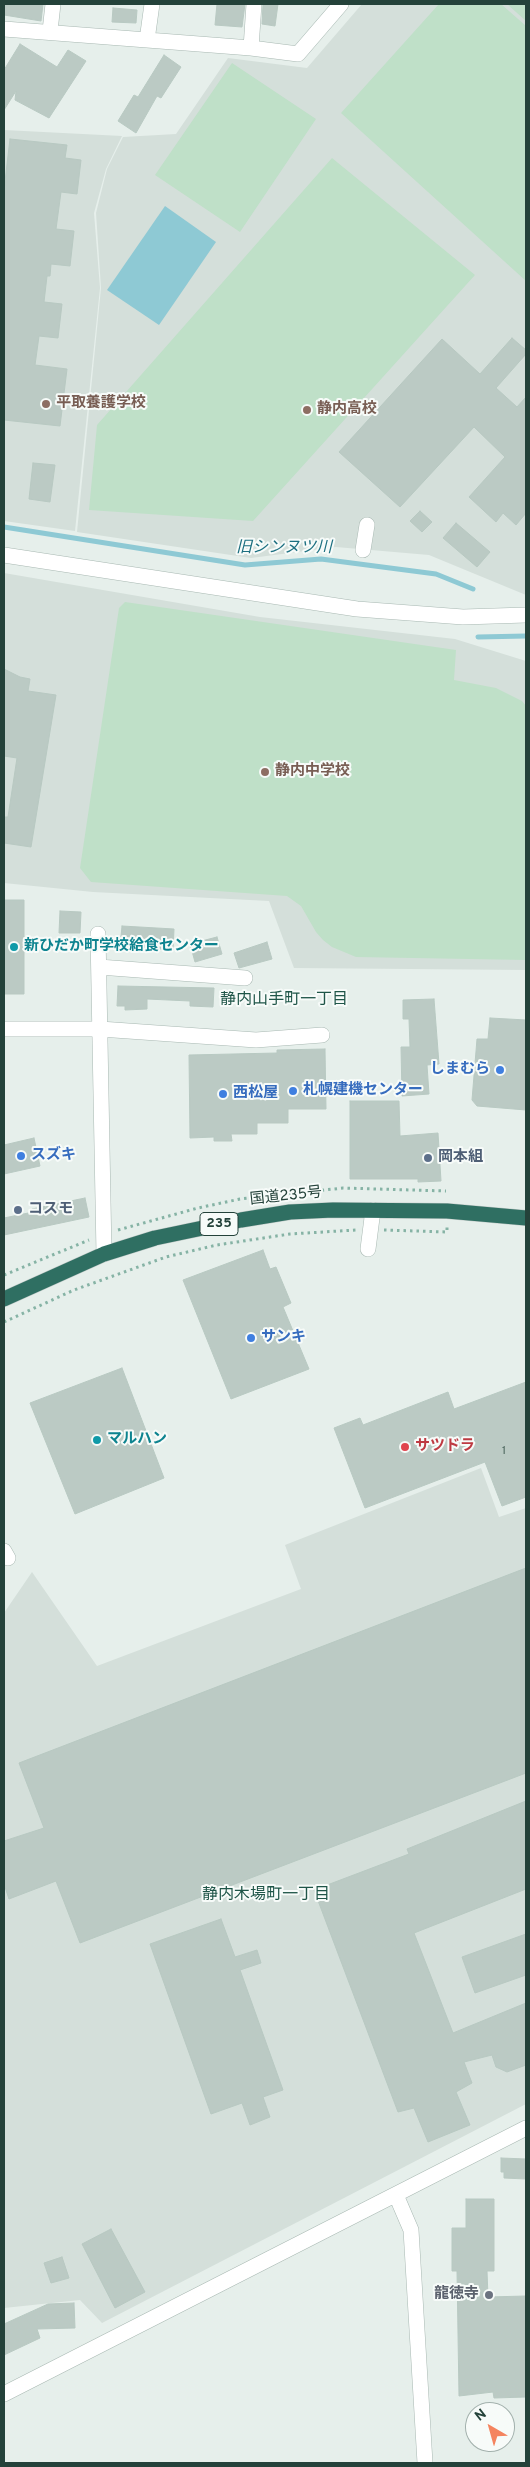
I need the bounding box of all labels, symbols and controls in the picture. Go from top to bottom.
place label: 平取養護学校 [56,395,146,413]
marker: 平取養護学校 [40,398,52,410]
place label: 静内高校 [317,401,377,419]
marker: 静内高校 [301,404,313,416]
water label: 旧シンヌツ川 [236,539,332,559]
place label: 静内中学校 [275,763,350,781]
marker: 静内中学校 [259,766,271,778]
place label: 新ひだか町学校給食センター [24,938,219,956]
marker: 新ひだか町学校給食センター [8,941,20,953]
district label: 静内山手町一丁目 [220,991,348,1011]
place label: しまむら [430,1061,490,1079]
marker: しまむら [494,1064,506,1076]
place label: 札幌建機センター [303,1082,423,1100]
place label: 西松屋 [233,1085,278,1103]
marker: 札幌建機センター [287,1085,299,1097]
marker: 西松屋 [217,1088,229,1100]
place label: スズキ [31,1147,76,1165]
place label: 岡本組 [438,1149,483,1167]
marker: スズキ [15,1150,27,1162]
marker: 岡本組 [422,1152,434,1164]
street label: 国道235号 [249,1184,323,1210]
place label: コスモ [28,1201,73,1219]
marker: コスモ [12,1204,24,1216]
road number: 235 [200,1212,238,1236]
place label: サンキ [261,1329,306,1347]
marker: サンキ [245,1332,257,1344]
place label: マルハン [107,1431,167,1449]
marker: マルハン [91,1434,103,1446]
place label: サツドラ [415,1438,475,1456]
marker: サツドラ [399,1441,411,1453]
house number: 1 [502,1445,506,1459]
district label: 静内木場町一丁目 [202,1886,330,1906]
place label: 龍徳寺 [434,2286,479,2304]
marker: 龍徳寺 [483,2289,495,2301]
north arrow [465,2402,515,2452]
text: N [472,2406,490,2425]

